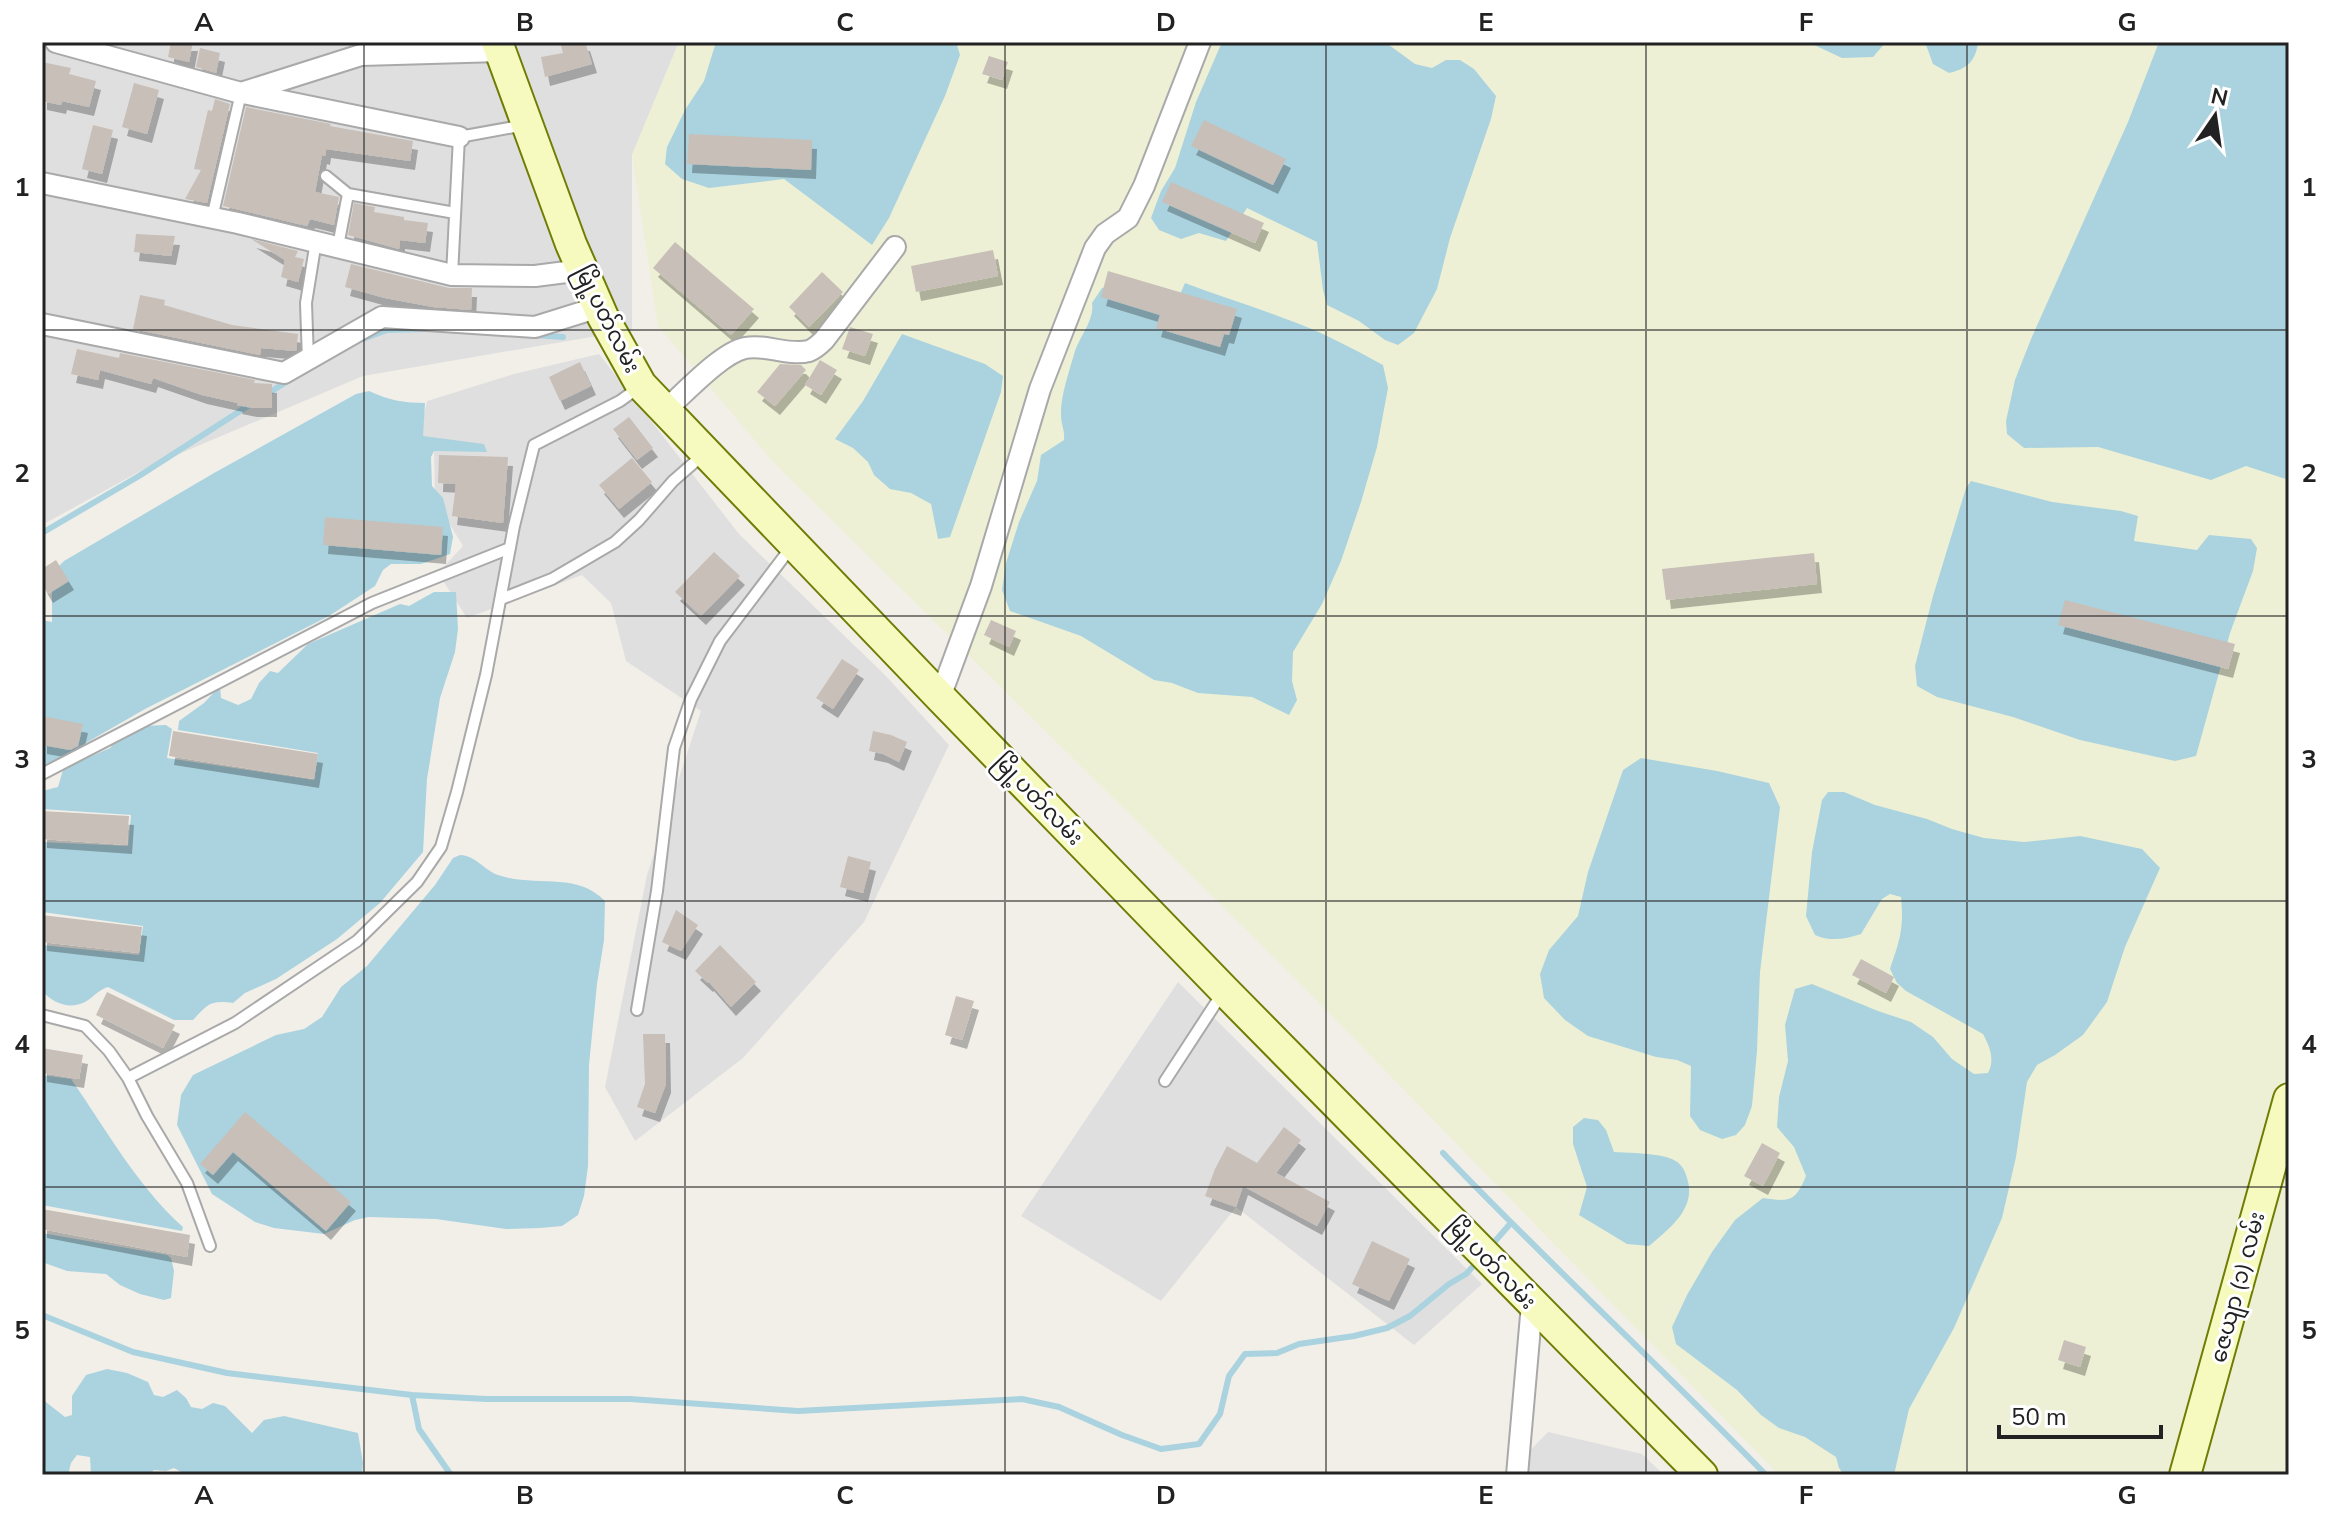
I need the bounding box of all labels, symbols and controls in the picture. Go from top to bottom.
text: A [194,5,214,40]
text: B [516,5,534,40]
text: C [836,5,854,40]
text: D [1156,5,1176,40]
text: E [1478,5,1494,40]
text: F [1799,5,1813,40]
text: G [2117,5,2137,40]
north arrow [2175,76,2255,156]
text: N [2208,81,2231,114]
text: 1 [14,170,30,205]
text: 1 [2301,170,2317,205]
street label: မြို့ပတ်လမ်း [565,260,648,379]
text: 2 [14,456,30,491]
text: 2 [2301,456,2317,491]
text: 3 [14,742,30,777]
text: 3 [2301,742,2317,777]
street label: မြို့ပတ်လမ်း [985,746,1090,854]
text: 4 [14,1027,30,1062]
text: 4 [2301,1027,2317,1062]
street label: ဇေယျာ (၁) လမ်း [2202,1208,2275,1367]
street label: မြို့ပတ်လမ်း [1438,1210,1543,1318]
text: 5 [14,1313,30,1348]
text: 5 [2301,1313,2317,1348]
scale bar [1999,1389,2161,1439]
text: 50 m [2011,1401,2067,1433]
text: A [194,1478,214,1513]
text: B [516,1478,534,1513]
text: C [836,1478,854,1513]
text: D [1156,1478,1176,1513]
text: E [1478,1478,1494,1513]
text: F [1799,1478,1813,1513]
text: G [2117,1478,2137,1513]

